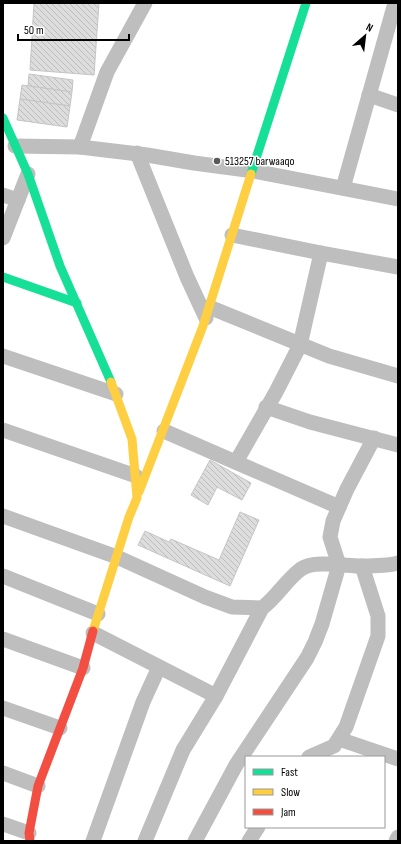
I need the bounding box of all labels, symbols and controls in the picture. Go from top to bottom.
scale bar [18,16,129,42]
north arrow [345,16,385,56]
text: N [364,20,375,35]
text: 50 m [24,23,44,38]
place label: 513257 barwaaqo [225,154,294,169]
marker: 513257 barwaaqo [212,156,222,166]
legend [245,756,385,828]
text: Fast [281,765,298,780]
text: Slow [281,785,300,800]
text: Jam [280,805,296,820]

